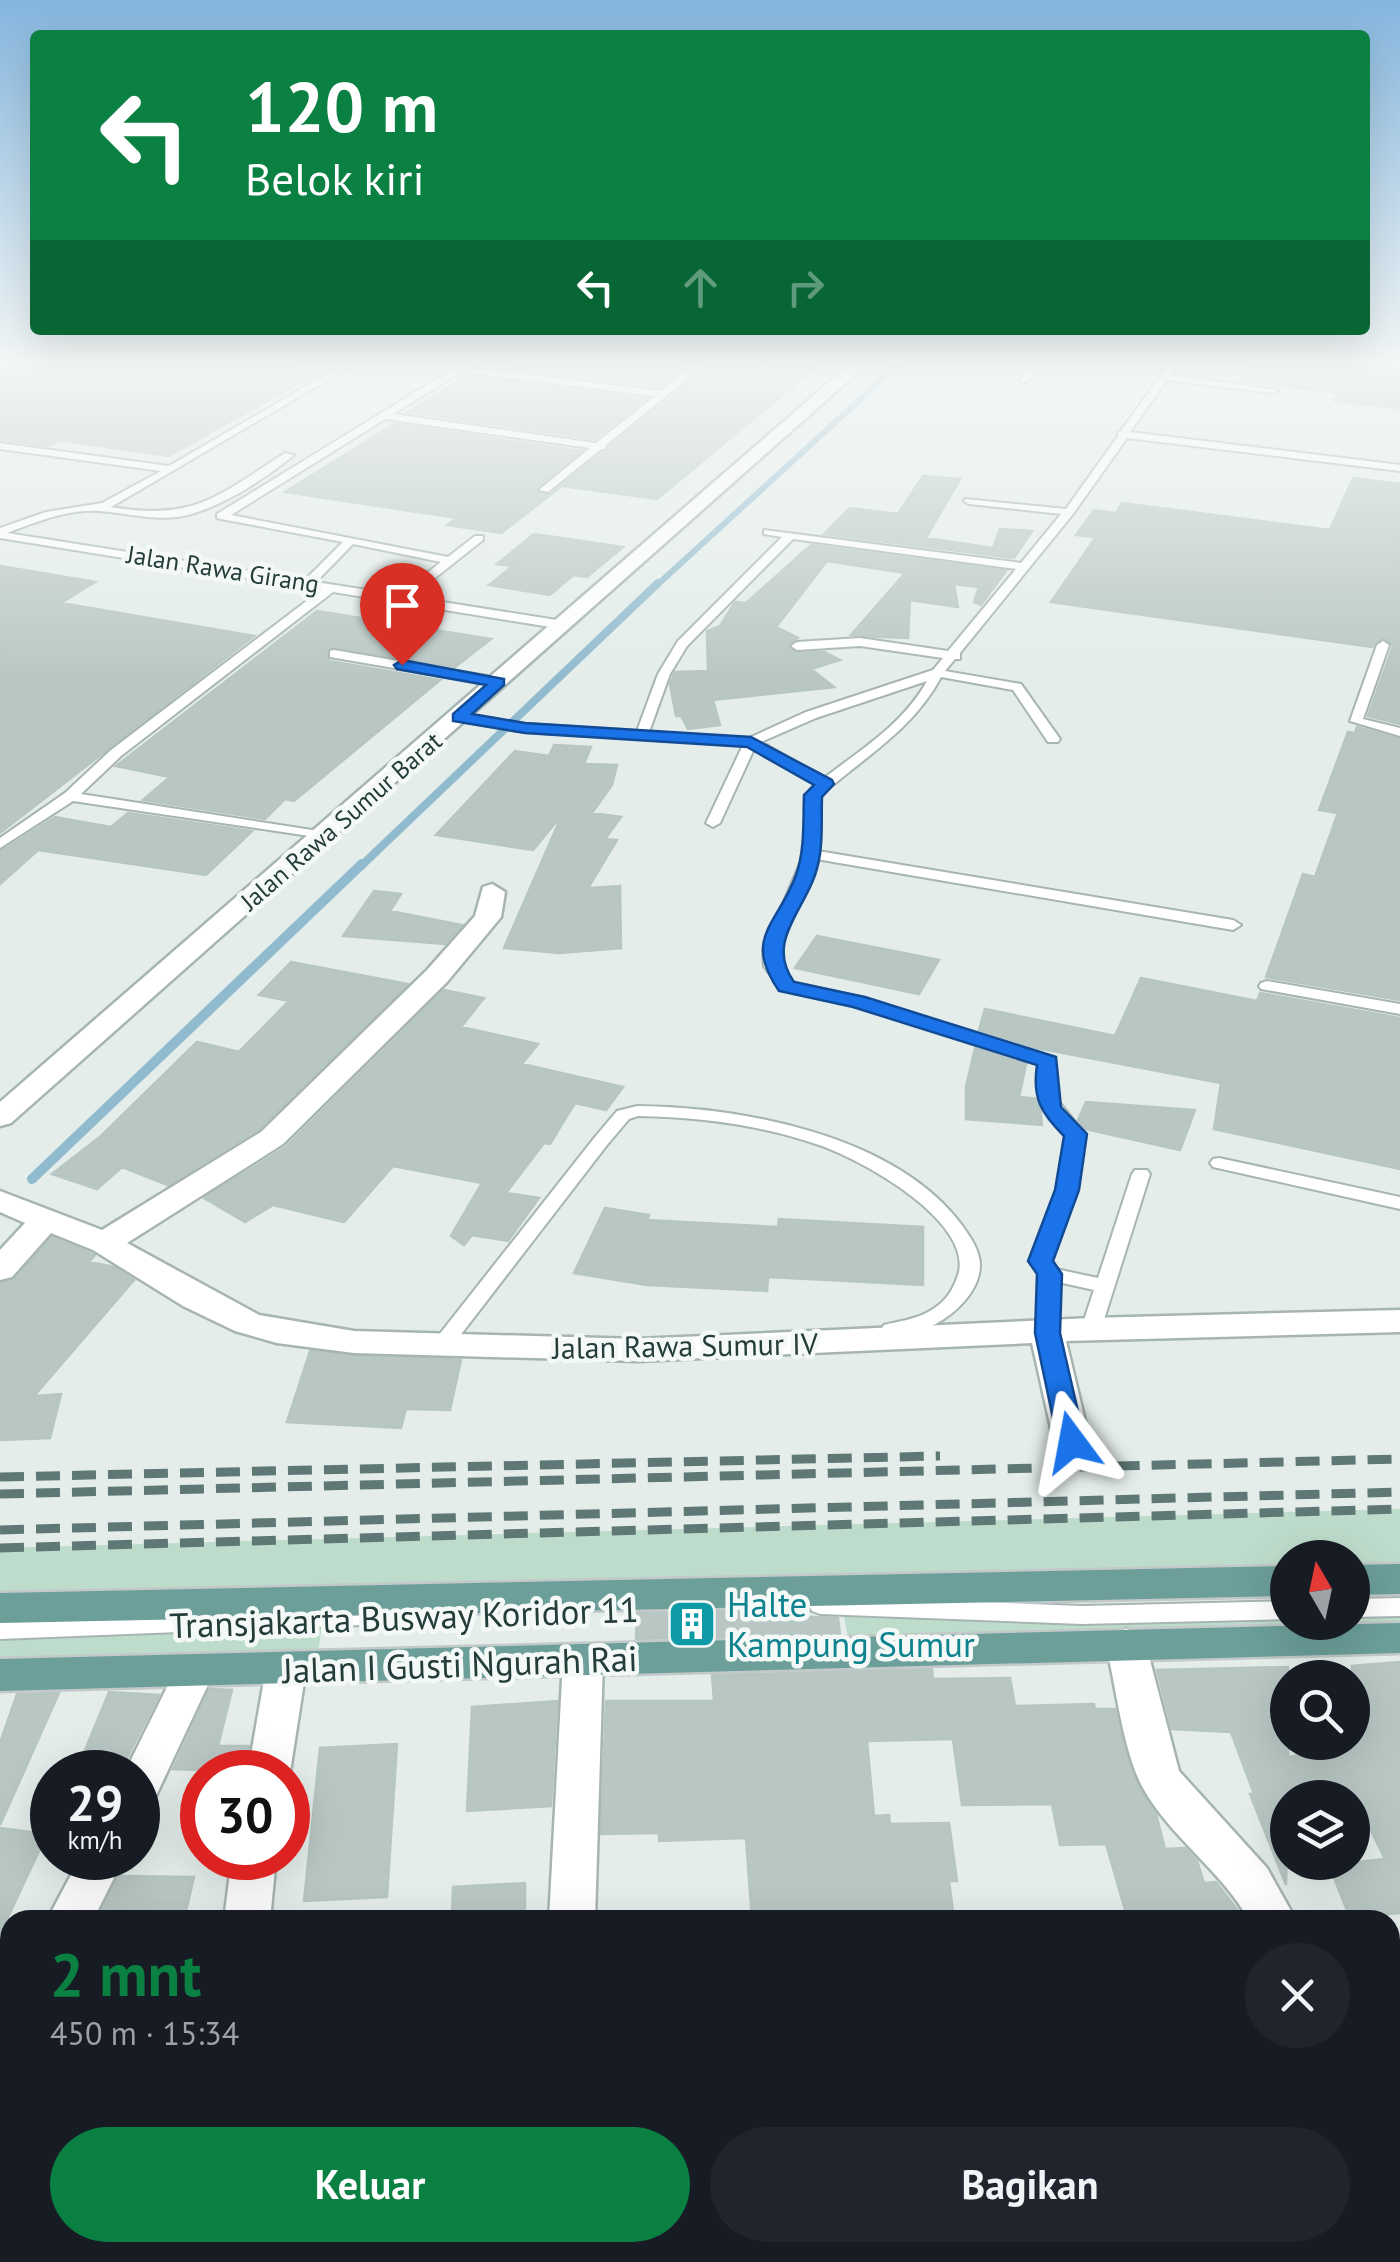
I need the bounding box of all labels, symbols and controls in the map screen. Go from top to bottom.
text: 120 m [245,61,438,151]
icon: left [80,70,210,200]
text: Belok kiri [245,149,425,207]
icon: left [568,260,623,315]
icon: ahead [673,260,728,315]
icon: right [778,260,833,315]
street label: Jalan Rawa Girang [124,538,321,600]
pin [360,563,445,666]
icon: arrive [375,578,430,633]
street label: Jalan Rawa Sumur Barat [233,725,449,918]
street label: Jalan Rawa Sumur IV [550,1323,819,1367]
position arrow [1020,1390,1124,1494]
north arrow [1270,1540,1370,1640]
map controls [1270,1540,1370,1880]
place label: Halte Kampung Sumur [727,1581,975,1667]
street label: Transjakarta Busway Koridor 11 [169,1586,639,1648]
building icon: Halte Kampung Sumur [666,1598,718,1650]
street label: Jalan I Gusti Ngurah Rai [280,1635,638,1693]
button: search [1270,1660,1370,1760]
speed limit sign: 30 [180,1750,310,1880]
text: 29 [67,1770,123,1835]
button: layers [1270,1780,1370,1880]
text: km/h [68,1824,122,1856]
text: 2 mnt [50,1935,201,2013]
button: close [1245,1943,1350,2048]
text: 450 m · 15:34 [50,2012,239,2054]
button: Keluar [50,2127,690,2242]
button: Bagikan [710,2127,1350,2242]

